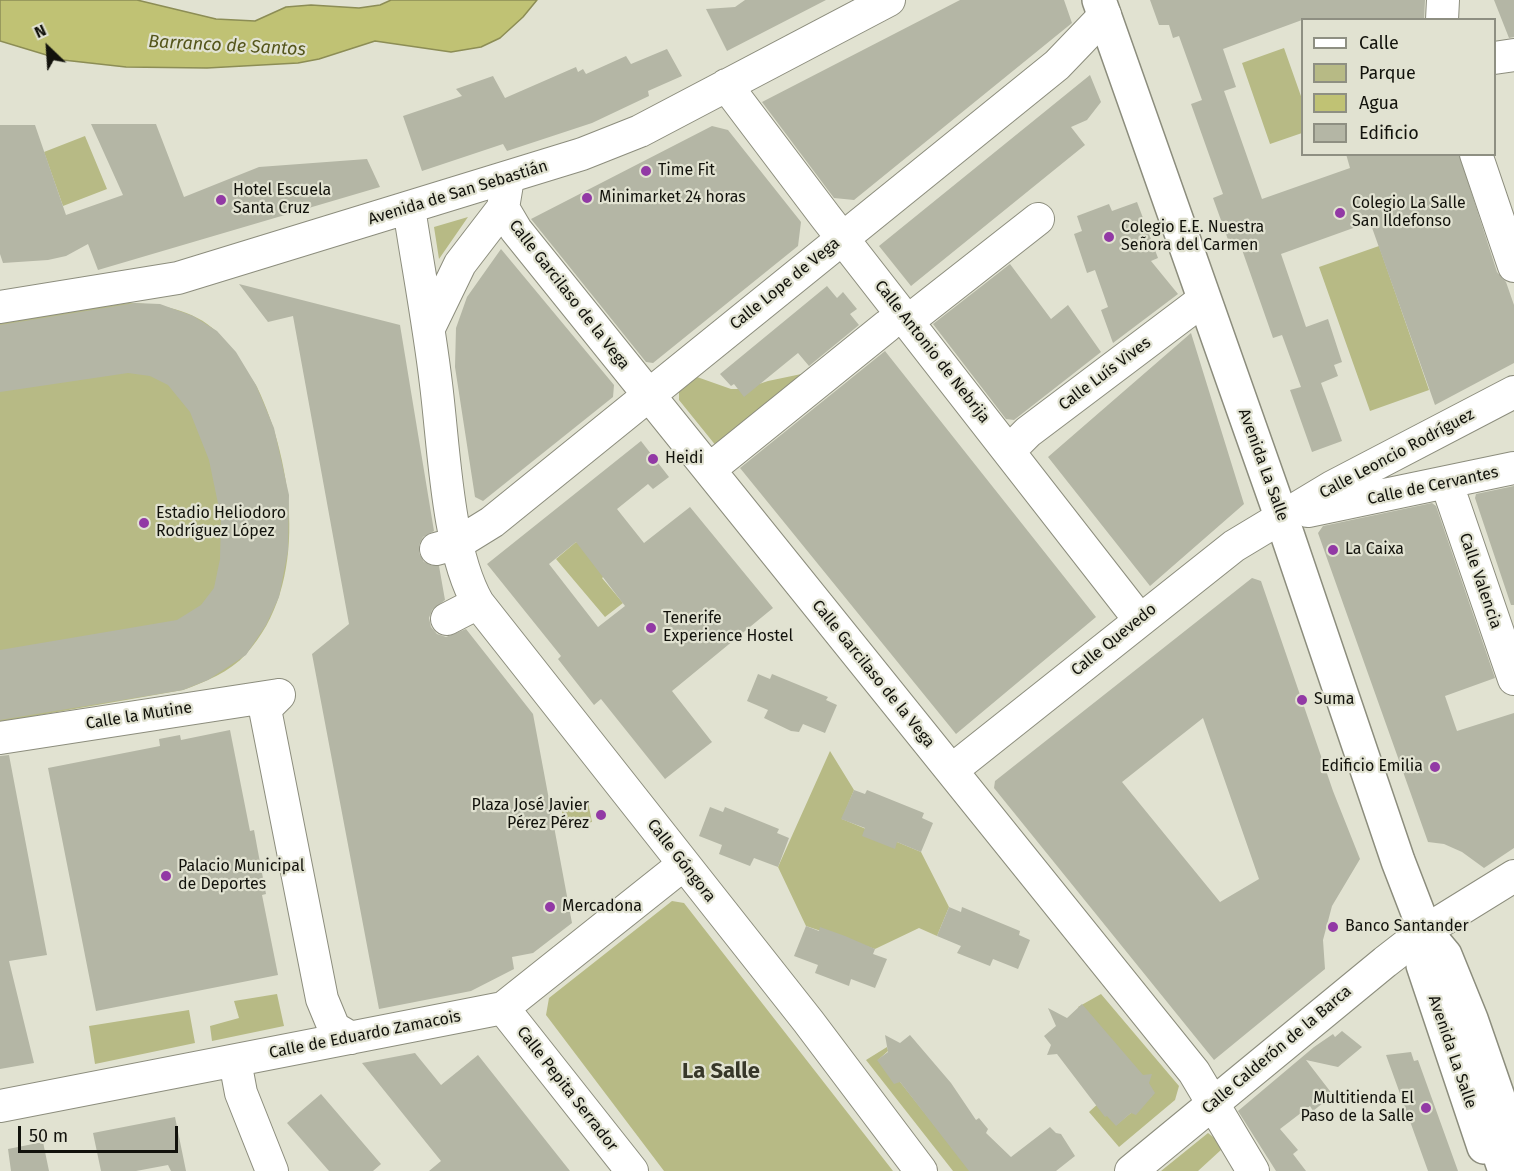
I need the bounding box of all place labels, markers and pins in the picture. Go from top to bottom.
place label: Time Fit [658,161,715,181]
marker: Time Fit [639,164,653,178]
place label: Hotel Escuela Santa Cruz [233,181,331,219]
place label: Minimarket 24 horas [599,188,746,208]
marker: Minimarket 24 horas [580,191,594,205]
marker: Hotel Escuela Santa Cruz [214,193,228,207]
place label: Colegio La Salle San Ildefonso [1352,194,1466,232]
marker: Colegio La Salle San Ildefonso [1333,206,1347,220]
place label: Colegio E.E. Nuestra Señora del Carmen [1121,218,1264,256]
marker: Colegio E.E. Nuestra Señora del Carmen [1102,230,1116,244]
place label: Heidi [665,449,703,469]
marker: Heidi [646,452,660,466]
place label: Estadio Heliodoro Rodríguez López [156,504,286,542]
marker: Estadio Heliodoro Rodríguez López [137,516,151,530]
place label: La Caixa [1345,540,1404,560]
marker: La Caixa [1326,543,1340,557]
place label: Tenerife Experience Hostel [663,609,793,647]
marker: Tenerife Experience Hostel [644,621,658,635]
place label: Suma [1314,690,1354,710]
marker: Suma [1295,693,1309,707]
place label: Edificio Emilia [1321,757,1423,777]
marker: Edificio Emilia [1428,760,1442,774]
place label: Plaza José Javier Pérez Pérez [472,796,589,834]
marker: Plaza José Javier Pérez Pérez [594,808,608,822]
place label: Palacio Municipal de Deportes [178,857,304,895]
marker: Palacio Municipal de Deportes [159,869,173,883]
place label: Mercadona [562,897,642,917]
marker: Mercadona [543,900,557,914]
place label: Banco Santander [1345,917,1469,937]
marker: Banco Santander [1326,920,1340,934]
place label: Multitienda El Paso de la Salle [1301,1089,1414,1127]
marker: Multitienda El Paso de la Salle [1419,1101,1433,1115]

